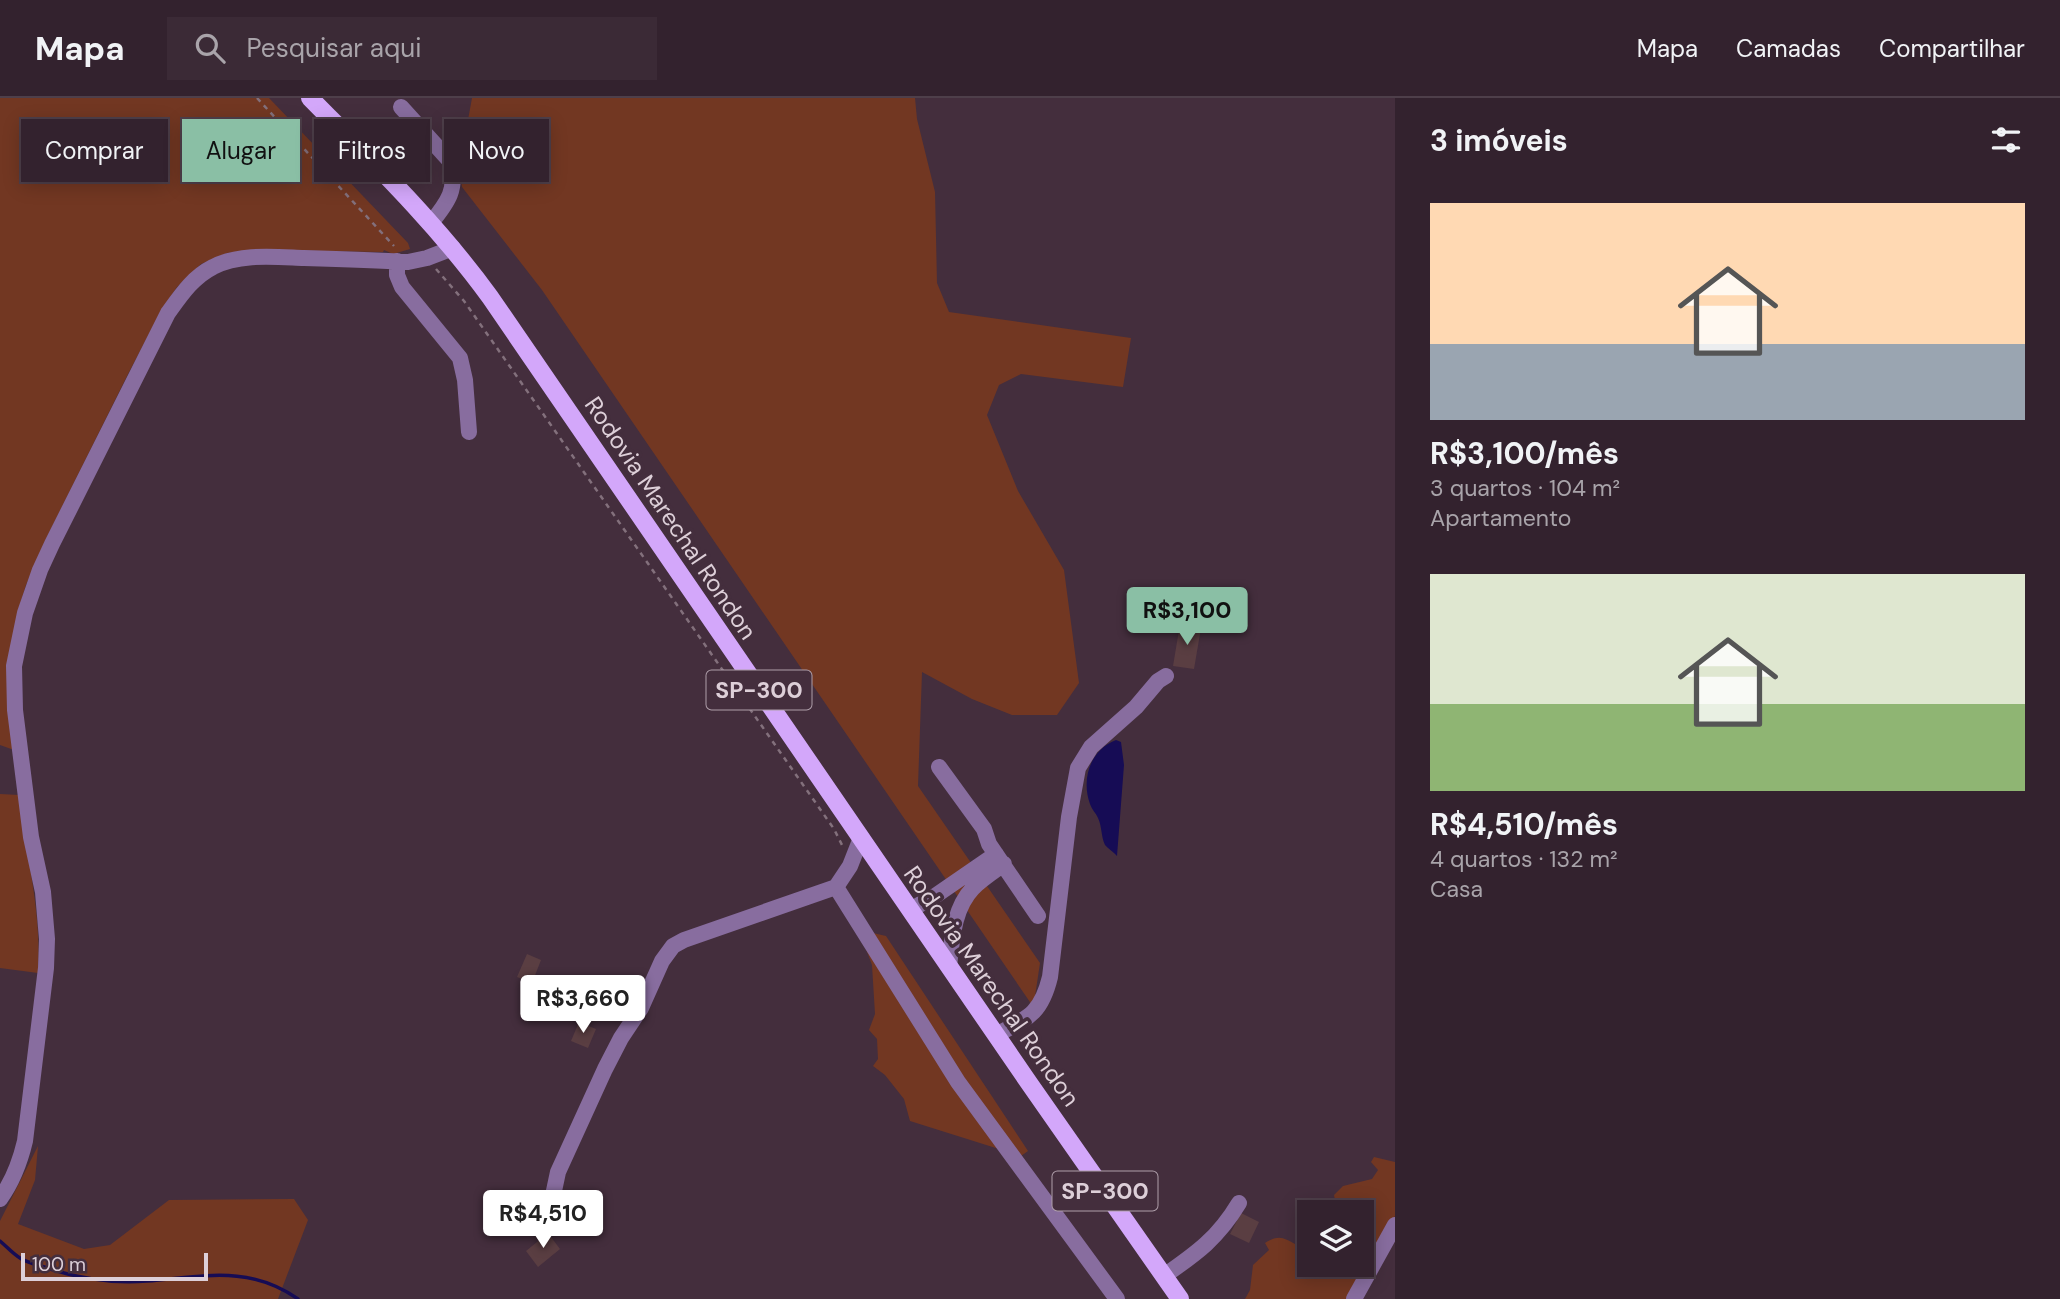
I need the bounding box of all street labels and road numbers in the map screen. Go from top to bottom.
street label: Rodovia Marechal Rondon [578,391,764,645]
road number: SP-300 [706,670,812,710]
street label: Rodovia Marechal Rondon [897,860,1087,1112]
road number: SP-300 [1052,1172,1158,1210]

